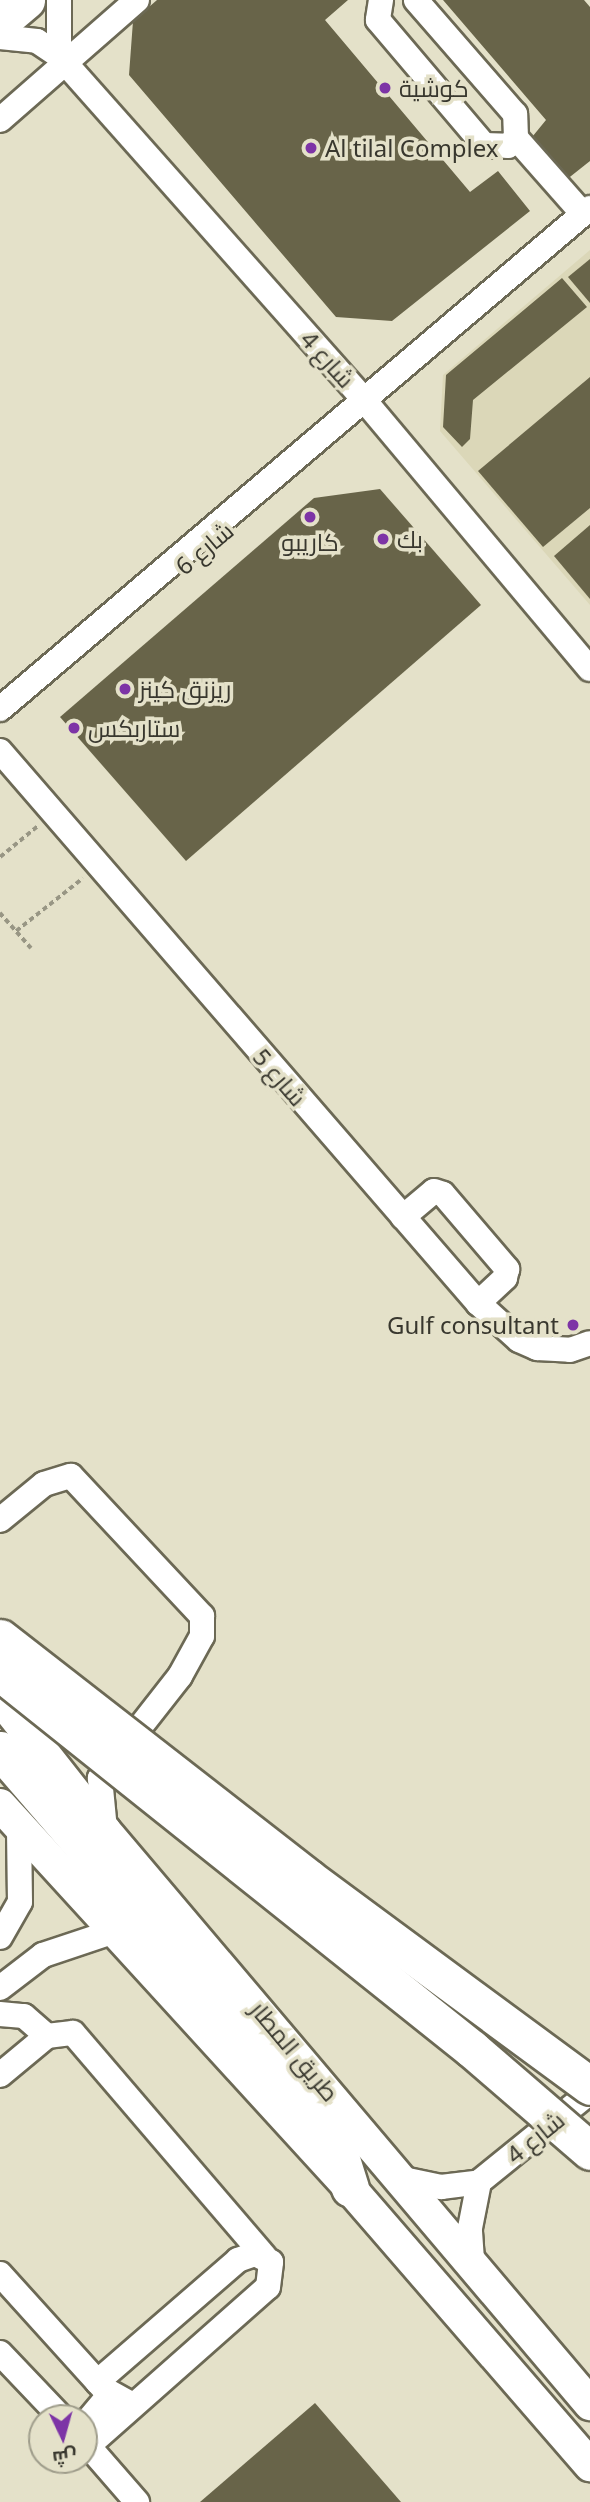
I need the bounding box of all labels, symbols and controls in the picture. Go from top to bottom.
place label: كوشية [399,74,469,102]
marker: كوشية [377,80,393,96]
place label: Al tilal Complex [325,134,499,162]
marker: Al tilal Complex [303,140,319,156]
street label: شارع 4 [295,325,361,393]
marker: كاريبو [302,509,318,525]
street label: شارع 6 [169,516,239,580]
place label: بك [397,525,423,553]
place label: كاريبو [281,528,339,556]
marker: بك [375,531,391,547]
place label: ريزنق كينز [139,675,231,703]
marker: ريزنق كينز [117,681,133,697]
place label: ستاربكس [88,714,180,742]
marker: ستاربكس [66,720,82,736]
street label: شارع 5 [247,1042,313,1112]
place label: Gulf consultant [387,1311,559,1339]
marker: Gulf consultant [565,1317,581,1333]
street label: طريق المطار [245,1995,345,2107]
street label: شارع 4 [500,2105,570,2169]
north arrow [28,2404,98,2474]
text: ش [51,2444,78,2472]

